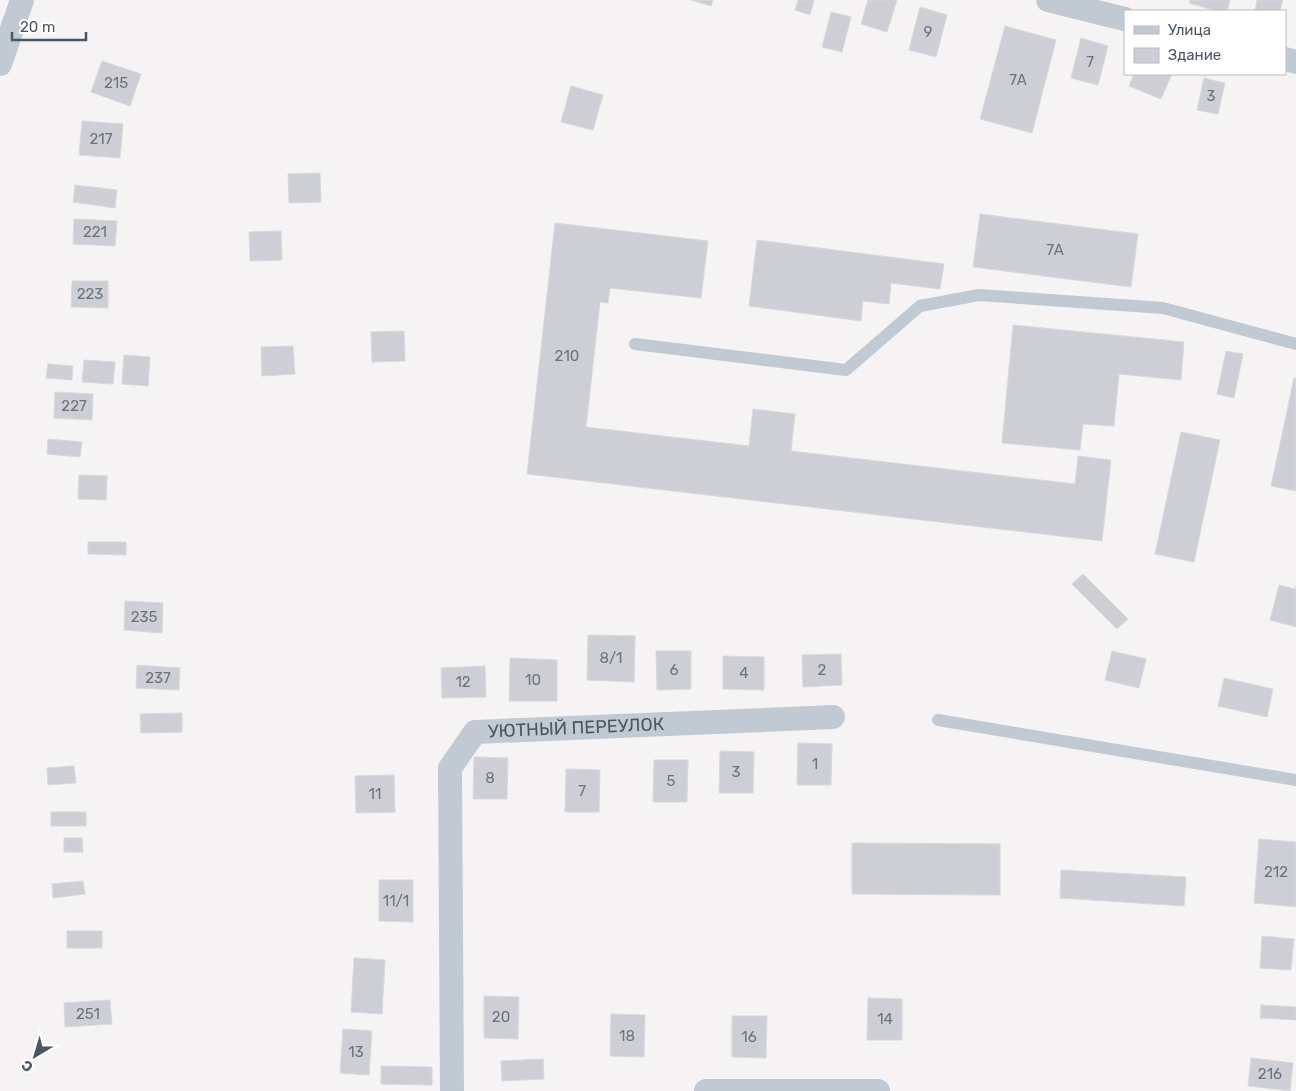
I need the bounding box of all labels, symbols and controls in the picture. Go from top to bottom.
scale bar [12,10,86,42]
legend [1124,10,1286,75]
text: 20 m [20,18,55,36]
text: Улица [1168,21,1211,39]
house number: 9 [924,23,933,41]
text: Здание [1168,46,1221,64]
house number: 7 [1086,53,1094,71]
house number: 7А [1009,71,1027,89]
house number: 215 [104,74,128,92]
house number: 3 [1206,87,1216,105]
house number: 217 [90,130,113,148]
house number: 221 [83,223,107,241]
house number: 7А [1046,241,1064,259]
house number: 223 [77,285,103,303]
house number: 210 [555,347,579,365]
house number: 227 [61,397,87,415]
house number: 235 [131,608,157,626]
house number: 8/1 [599,649,623,667]
house number: 6 [669,661,679,679]
house number: 2 [818,661,827,679]
house number: 4 [739,664,749,682]
house number: 237 [145,669,171,687]
house number: 10 [525,671,541,689]
house number: 12 [455,673,471,691]
street label: УЮТНЫЙ ПЕРЕУЛОК [488,713,665,742]
house number: 1 [812,755,818,773]
house number: 3 [731,763,741,781]
house number: 8 [485,769,495,787]
house number: 5 [667,772,676,790]
house number: 7 [578,782,586,800]
house number: 11 [369,785,381,803]
house number: 212 [1264,863,1288,881]
house number: 11/1 [383,892,409,910]
house number: 251 [76,1005,100,1023]
house number: 20 [492,1008,510,1026]
house number: 14 [877,1010,893,1028]
house number: 18 [619,1027,635,1045]
house number: 16 [741,1028,757,1046]
north arrow [10,1031,60,1081]
house number: 13 [348,1043,364,1061]
text: С [18,1056,36,1076]
house number: 216 [1258,1065,1282,1083]

